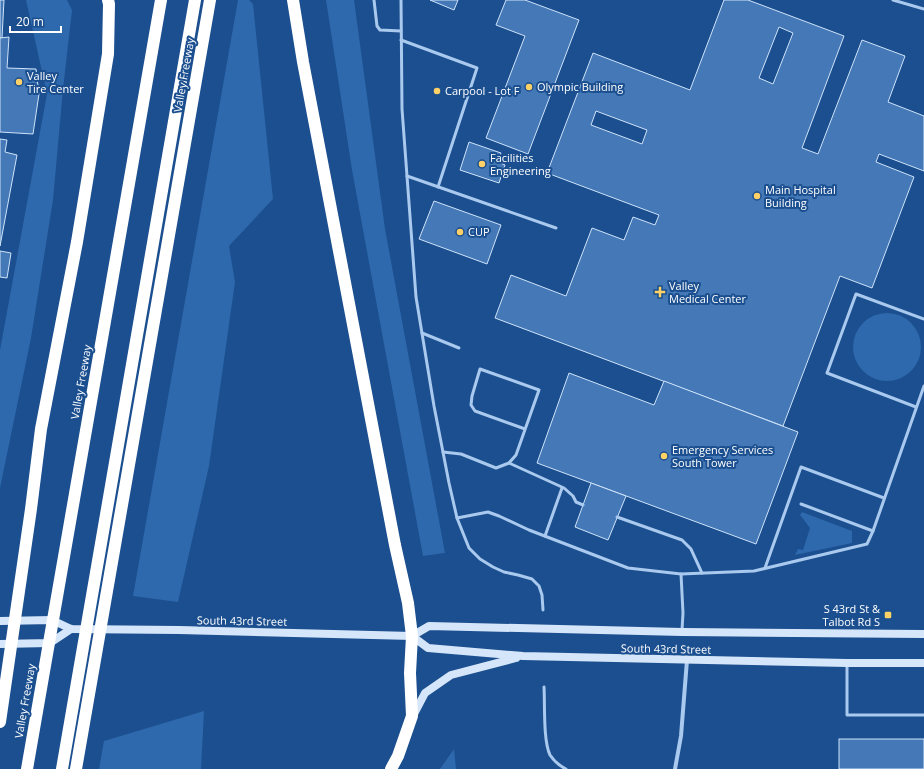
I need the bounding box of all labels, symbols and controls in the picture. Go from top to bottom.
scale bar [10,8,61,34]
text: 20 m [16,13,44,30]
street label: Valley Freeway [170,36,198,113]
place label: Valley Tire Center [27,68,84,96]
marker: Valley Tire Center [14,77,24,87]
place label: Olympic Building [537,79,623,94]
marker: Olympic Building [524,82,534,92]
place label: Carpool - Lot F [445,83,520,98]
marker: Carpool - Lot F [432,86,442,96]
place label: Facilities Engineering [490,150,551,178]
marker: Facilities Engineering [477,159,487,169]
place label: Main Hospital Building [765,182,836,210]
marker: Main Hospital Building [752,191,762,201]
place label: CUP [468,224,490,239]
marker: CUP [455,227,465,237]
place label: Valley Medical Center [669,278,747,306]
marker: Valley Medical Center [654,286,666,298]
street label: Valley Freeway [67,343,95,420]
place label: Emergency Services South Tower [672,442,773,470]
marker: Emergency Services South Tower [659,451,669,461]
place label: S 43rd St & Talbot Rd S [823,601,880,629]
marker: S 43rd St & Talbot Rd S [883,610,893,620]
street label: South 43rd Street [197,612,287,629]
street label: South 43rd Street [621,640,711,657]
street label: Valley Freeway [11,662,39,739]

